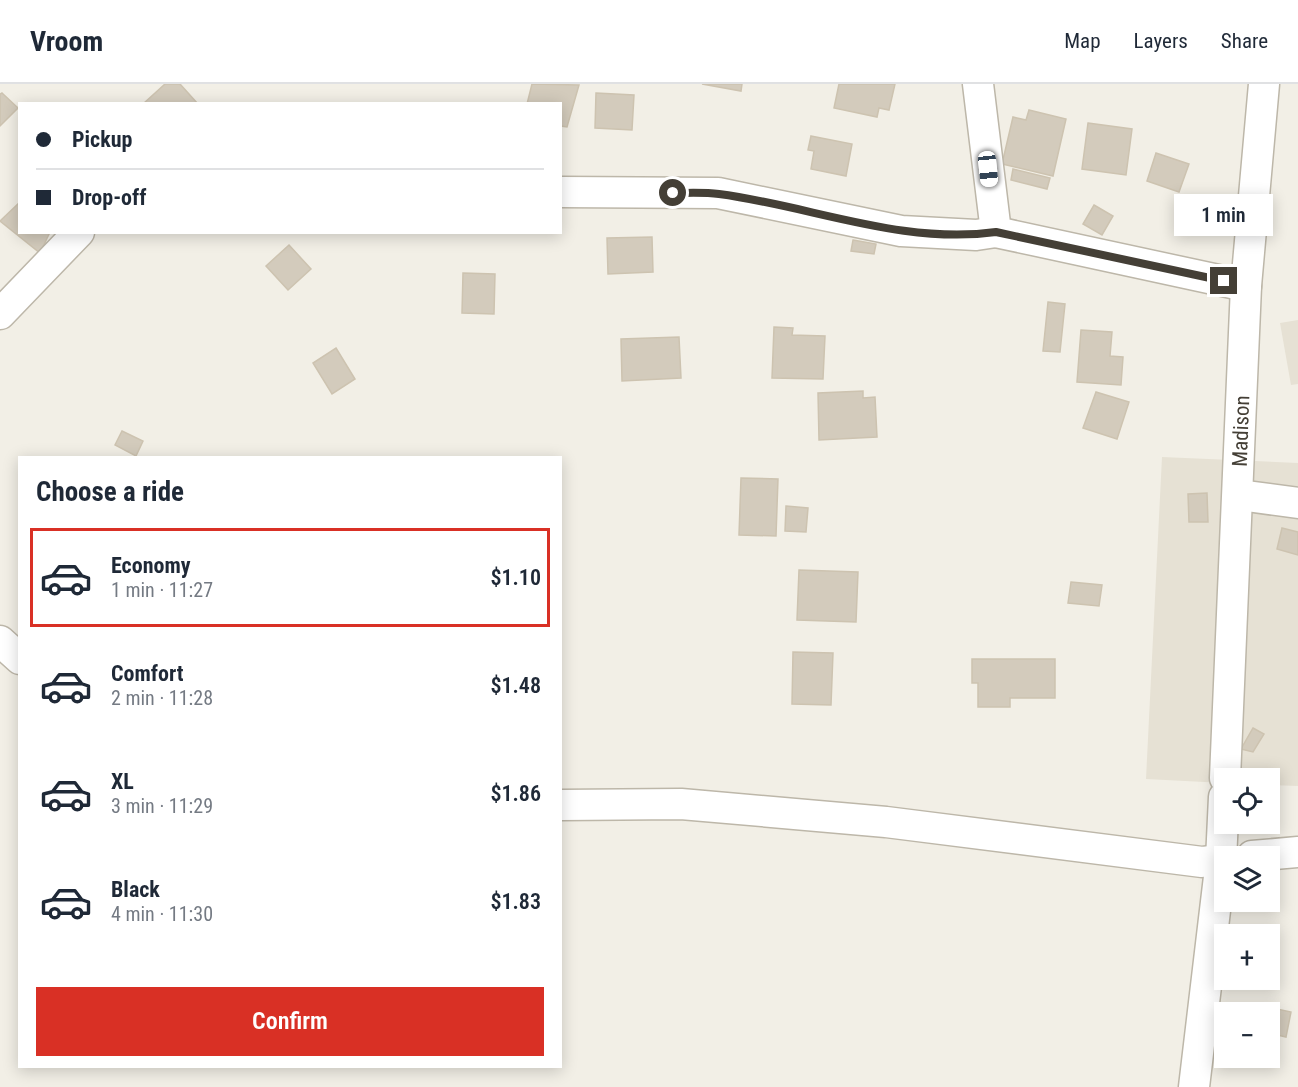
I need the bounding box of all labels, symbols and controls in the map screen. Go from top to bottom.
text: Vroom [30,25,103,58]
text: Map [1064,29,1101,53]
text: Layers [1134,29,1188,53]
text: Share [1221,29,1268,53]
text: Pickup [72,127,132,152]
car [977,150,999,188]
route start [659,179,686,206]
text: Drop-off [72,185,146,210]
callout: 1 min [1174,194,1274,236]
text: 1 min [1201,203,1246,227]
route end [1210,267,1237,294]
street label: Madison [1228,395,1254,467]
text: Choose a ride [36,476,184,508]
icon: car [39,551,93,605]
text: Economy [111,553,191,578]
text: $1.10 [490,565,541,590]
text: 1 min · 11:27 [111,578,213,602]
icon: car [39,659,93,713]
text: Comfort [111,661,184,686]
text: $1.48 [490,673,541,698]
text: 2 min · 11:28 [111,686,213,710]
icon: car [39,767,93,821]
map controls [1214,768,1280,1068]
button: locate [1214,768,1280,834]
text: XL [111,769,134,794]
text: $1.86 [490,781,541,806]
text: 3 min · 11:29 [111,794,213,818]
button: layers [1214,846,1280,912]
icon: car [39,875,93,929]
text: Black [111,877,160,902]
text: $1.83 [490,889,541,914]
text: 4 min · 11:30 [111,902,213,926]
button: + [1214,924,1280,990]
button: Confirm [36,987,544,1056]
button: − [1214,1002,1280,1068]

